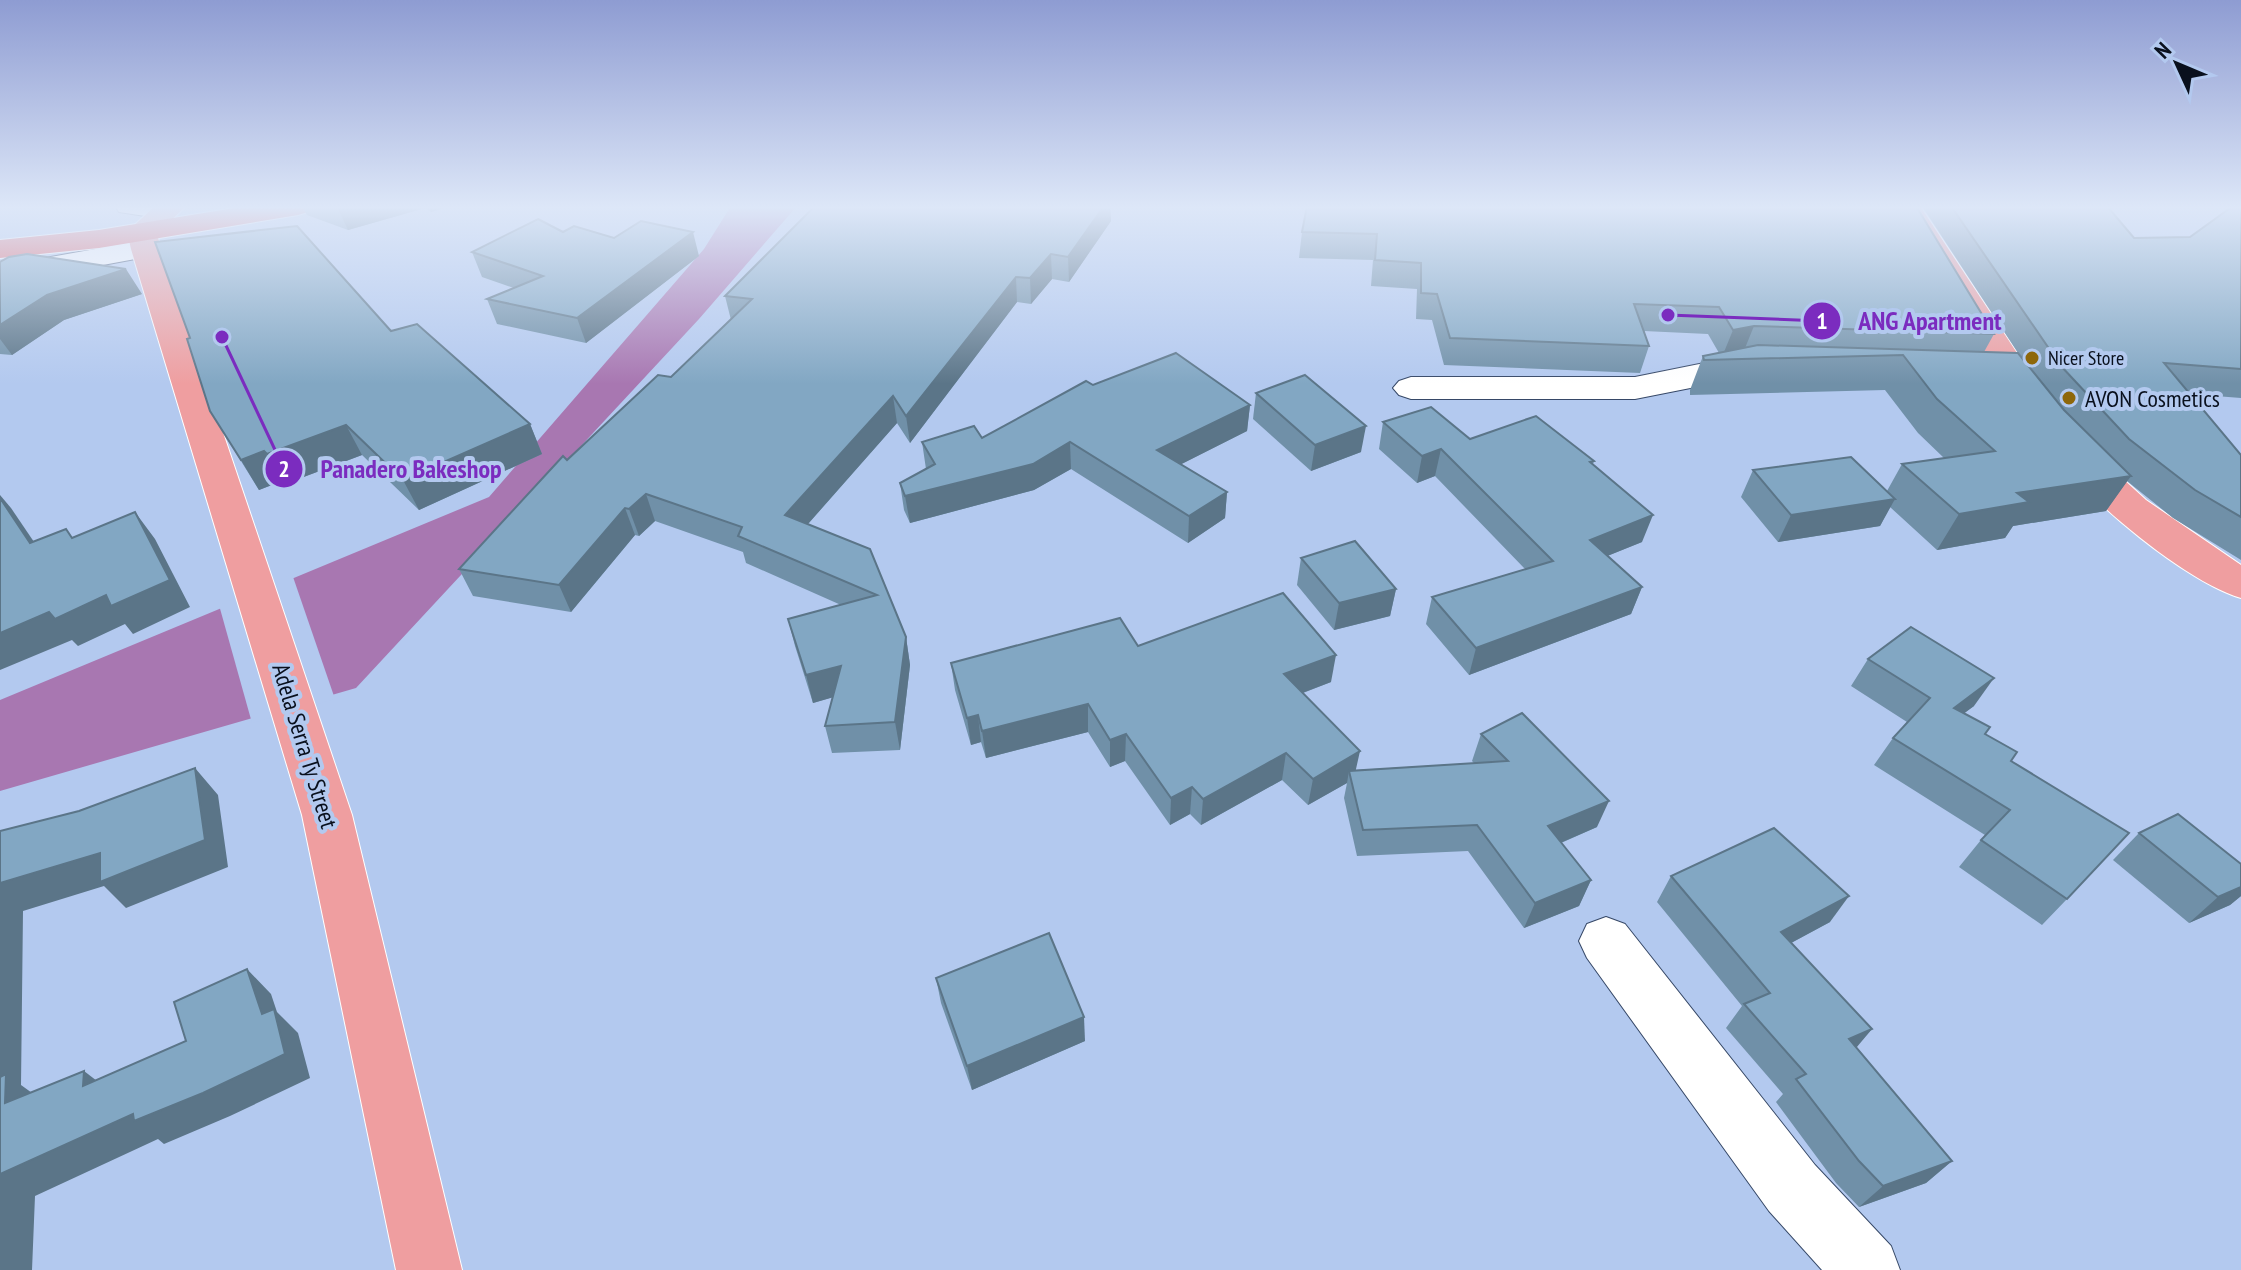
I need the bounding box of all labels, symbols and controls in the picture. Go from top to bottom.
north arrow [2137,24,2217,104]
text: N [2148,36,2177,64]
callout: ANG Apartment [1802,296,2018,346]
text: ANG Apartment [1857,304,2002,337]
text: 1 [1816,305,1828,336]
place label: Nicer Store [2048,345,2124,371]
marker: Nicer Store [2023,349,2041,367]
place label: AVON Cosmetics [2085,383,2220,414]
marker: AVON Cosmetics [2060,389,2078,407]
callout: Panadero Bakeshop [264,444,517,494]
text: Panadero Bakeshop [320,452,502,485]
text: 2 [278,453,290,484]
street label: Adela Serra Ty Street [265,660,345,833]

